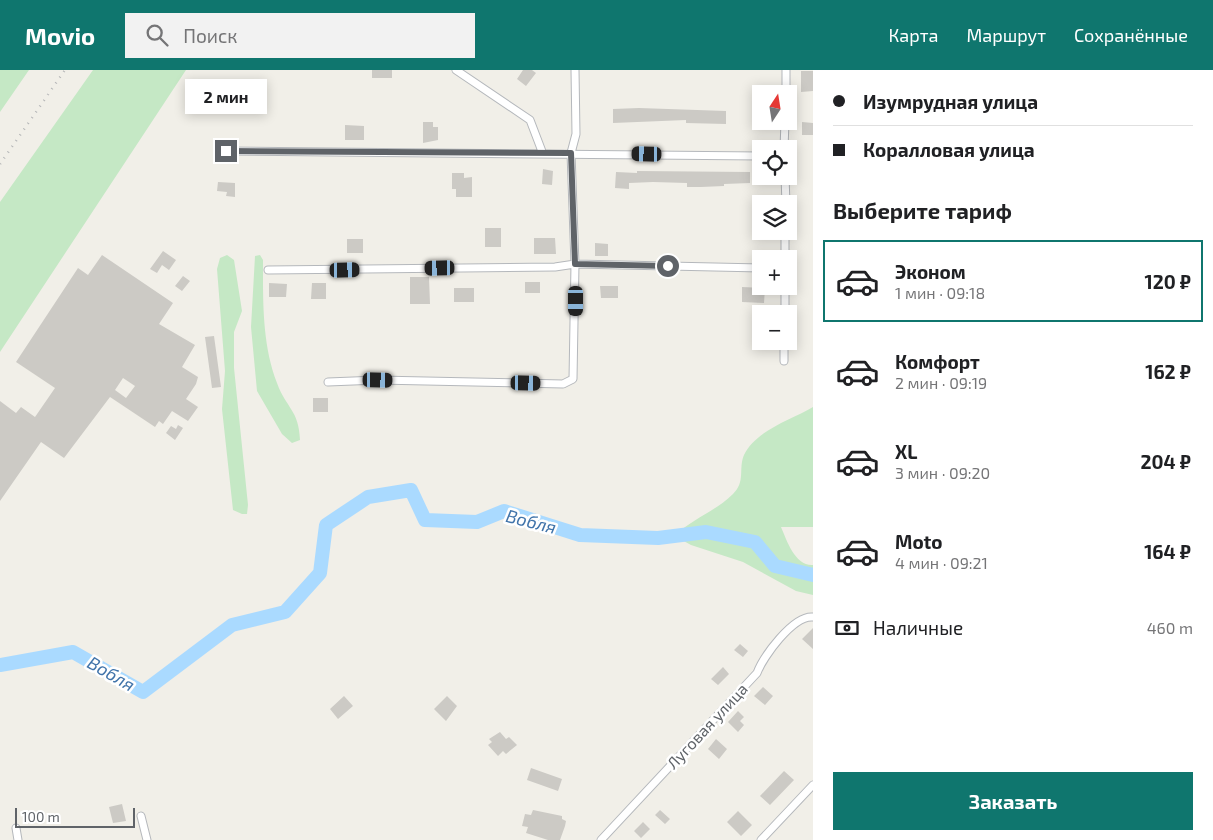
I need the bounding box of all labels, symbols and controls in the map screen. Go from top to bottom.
search box [125,13,475,58]
text: Movio [25,21,95,50]
icon: search [143,21,171,49]
text: Поиск [183,24,238,47]
text: Карта [888,24,938,46]
text: Маршрут [966,24,1046,46]
text: Сохранённые [1074,24,1188,46]
callout: 2 мин [185,78,267,114]
north arrow [752,85,798,130]
map controls [752,85,797,350]
text: 2 мин [204,87,248,106]
text: Изумрудная улица [863,90,1038,113]
text: Коралловая улица [863,138,1035,161]
route end [215,140,237,162]
button: locate [752,140,797,185]
car [631,146,662,162]
button: layers [752,195,797,240]
text: Выберите тариф [833,197,1012,223]
button: + [752,250,797,295]
route start [657,255,679,277]
icon: car [835,259,880,304]
car [424,260,455,276]
text: Эконом [895,260,966,283]
car [329,262,360,278]
text: 120 ₽ [1144,270,1191,293]
text: 1 мин · 09:18 [895,283,985,302]
car [568,286,583,316]
button: − [752,305,797,350]
icon: car [835,349,880,394]
text: Комфорт [895,350,980,373]
text: 162 ₽ [1145,360,1191,383]
car [362,372,393,388]
text: 2 мин · 09:19 [895,373,987,392]
car [510,375,541,391]
icon: car [835,439,880,484]
text: XL [895,440,917,463]
text: 204 ₽ [1141,450,1191,473]
text: 3 мин · 09:20 [895,463,990,482]
water label: Вобля [504,504,559,538]
icon: car [835,529,880,574]
text: Moto [895,530,943,553]
text: 164 ₽ [1144,540,1191,563]
text: 4 мин · 09:21 [895,553,988,572]
icon: cash [833,614,861,642]
text: Наличные [873,616,963,639]
text: 460 m [1147,618,1193,637]
water label: Вобля [84,651,139,695]
street label: Луговая улица [662,679,752,773]
button: Заказать [833,772,1193,830]
scale bar [15,805,135,828]
text: 100 m [22,808,60,825]

